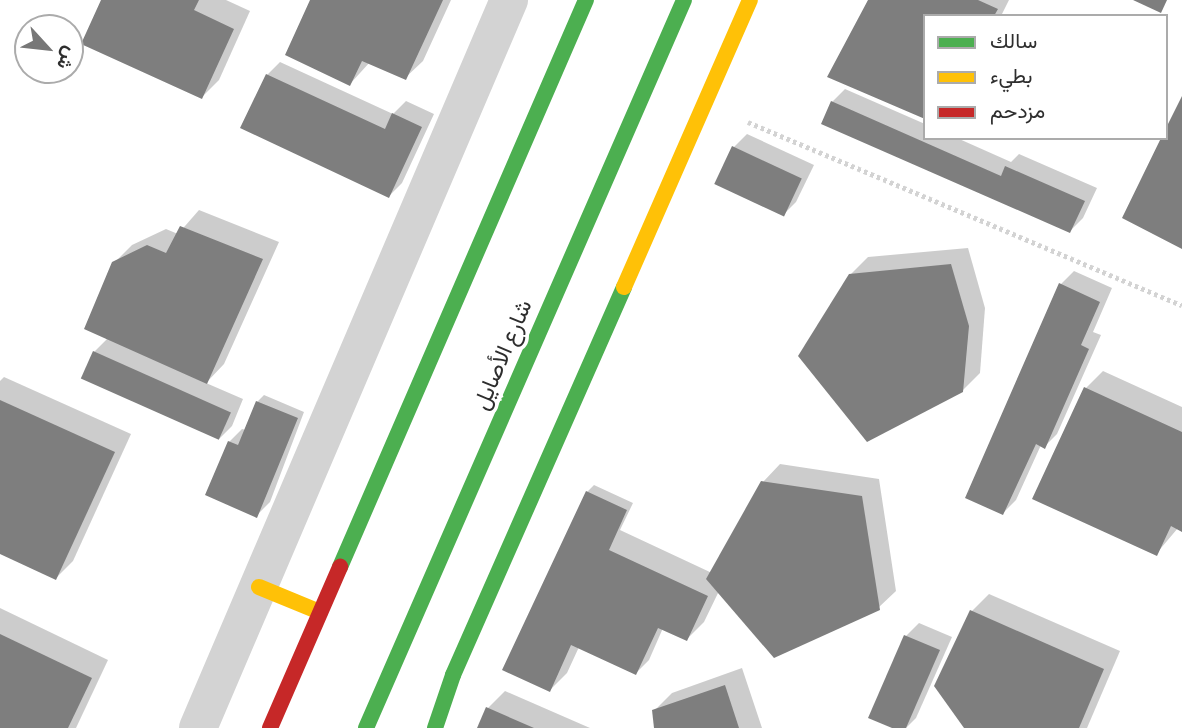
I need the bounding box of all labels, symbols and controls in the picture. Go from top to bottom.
north arrow [14,14,84,84]
legend [923,14,1168,140]
text: سالك [990,29,1037,54]
text: ش [51,42,82,73]
text: بطيء [990,64,1033,89]
text: مزدحم [990,99,1045,124]
street label: شارع الأصايل [467,296,539,414]

